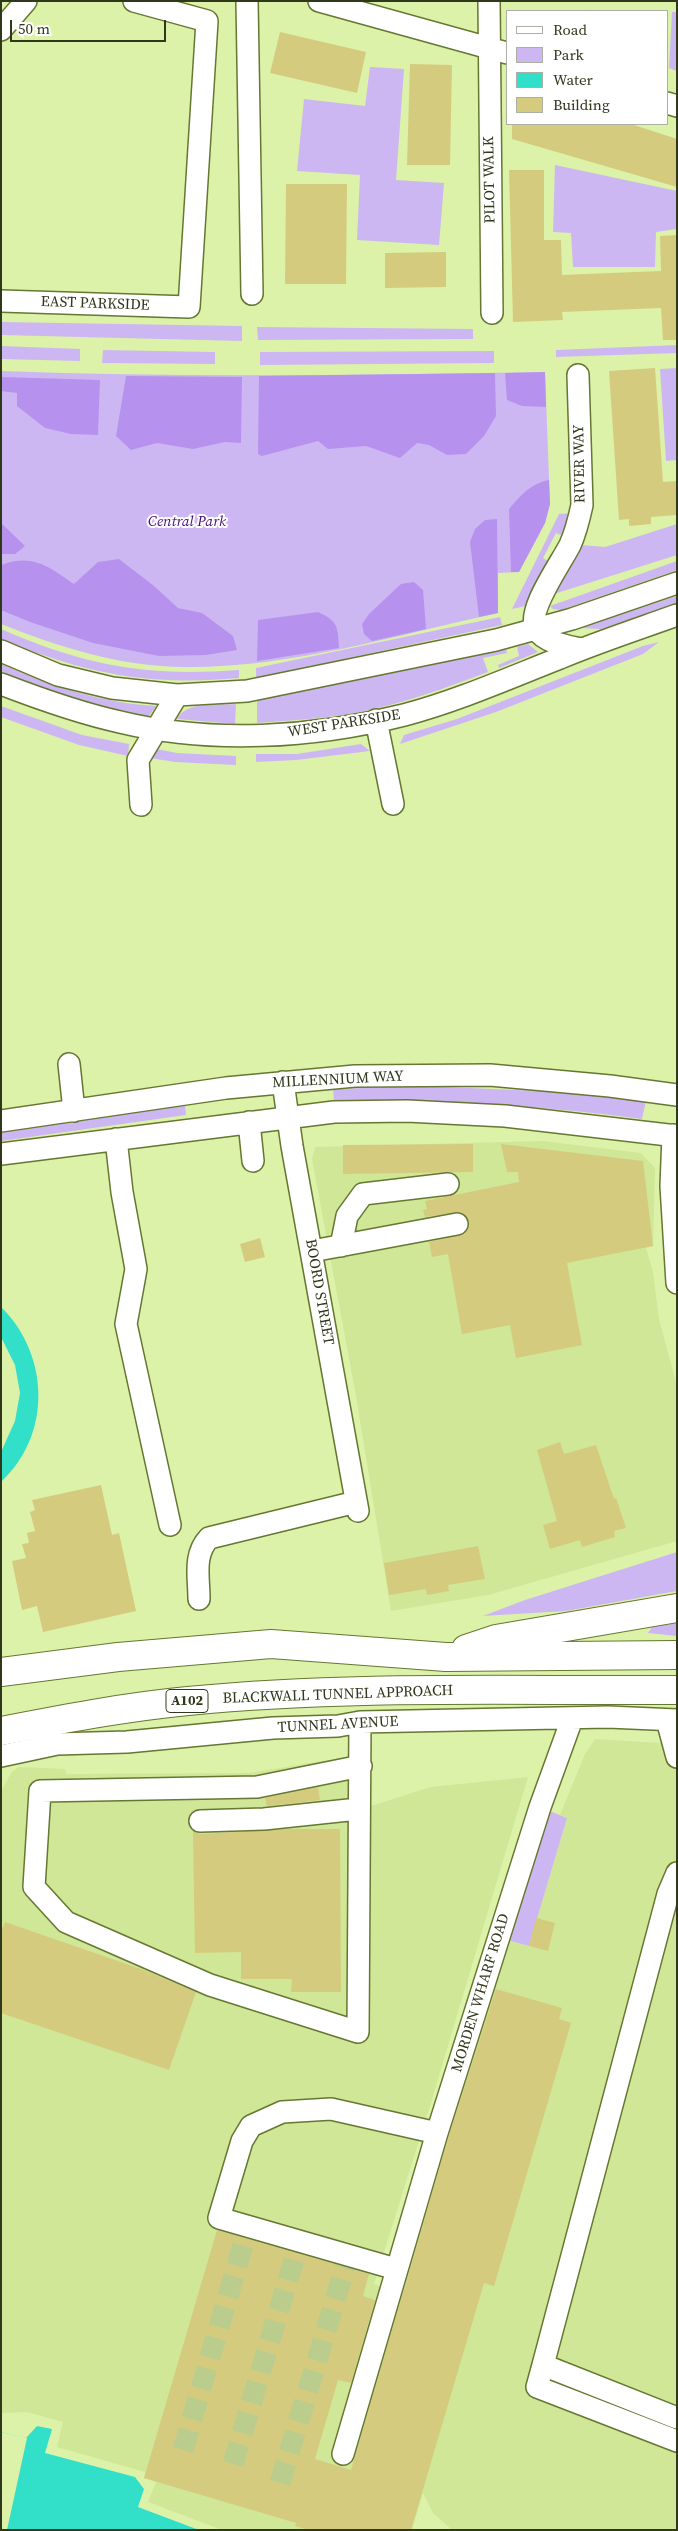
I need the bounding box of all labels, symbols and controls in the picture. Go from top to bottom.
scale bar [12,10,169,42]
legend [506,10,668,125]
text: 50 m [18,18,50,39]
text: Road [553,19,587,40]
text: Park [553,44,584,65]
text: Water [553,69,593,90]
text: Building [553,94,610,115]
street label: PILOT WALK [480,136,500,224]
street label: EAST PARKSIDE [40,293,150,315]
street label: RIVER WAY [570,425,590,503]
park label: Central Park [148,513,226,531]
street label: WEST PARKSIDE [287,706,401,742]
street label: MILLENNIUM WAY [272,1068,404,1092]
street label: BOORD STREET [301,1237,337,1347]
street label: BLACKWALL TUNNEL APPROACH [222,1682,454,1708]
road number: A102 [166,1690,208,1712]
street label: TUNNEL AVENUE [277,1713,399,1737]
street label: MORDEN WHARF ROAD [448,1912,514,2074]

